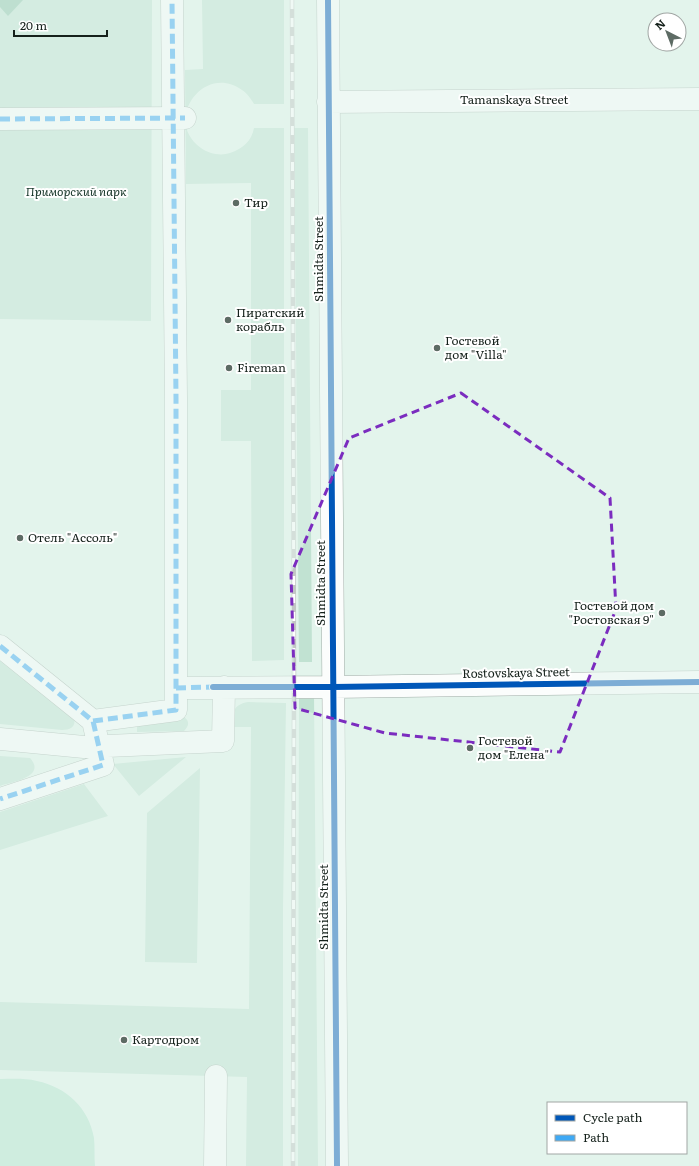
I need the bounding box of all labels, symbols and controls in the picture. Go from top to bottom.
scale bar [14,12,107,38]
north arrow [647,12,687,52]
text: N [651,15,668,33]
text: 20 m [20,16,47,34]
street label: Tamanskaya Street [460,90,568,108]
park label: Приморский парк [26,182,127,200]
place label: Тир [244,193,268,211]
marker: Тир [231,198,241,208]
street label: Shmidta Street [309,216,327,302]
place label: Пиратский корабль [236,303,304,335]
marker: Пиратский корабль [223,315,233,325]
place label: Гостевой дом "Villa" [445,331,507,363]
marker: Гостевой дом "Villa" [432,343,442,353]
place label: Fireman [237,358,286,376]
marker: Fireman [224,363,234,373]
place label: Отель "Ассоль" [28,528,117,546]
marker: Отель "Ассоль" [15,533,25,543]
street label: Shmidta Street [311,540,329,626]
place label: Гостевой дом "Ростовская 9" [568,596,654,628]
marker: Гостевой дом "Ростовская 9" [657,608,667,618]
street label: Rostovskaya Street [462,662,570,682]
place label: Гостевой дом "Елена" [478,731,549,763]
marker: Гостевой дом "Елена" [465,743,475,753]
street label: Shmidta Street [314,864,332,950]
place label: Картодром [132,1030,199,1048]
marker: Картодром [119,1035,129,1045]
legend [547,1102,687,1154]
text: Cycle path [583,1108,643,1126]
text: Path [583,1128,609,1146]

